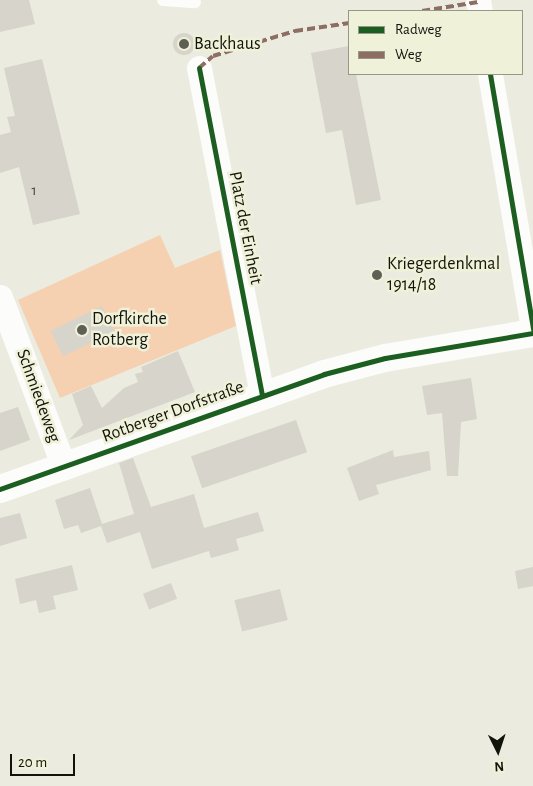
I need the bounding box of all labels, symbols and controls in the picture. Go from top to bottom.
legend [348,10,523,75]
text: Radweg [395,22,442,37]
place label: Backhaus [194,33,261,55]
marker: Backhaus [178,38,190,50]
text: Weg [395,47,422,62]
street label: Platz der Einheit [223,170,267,286]
house number: 1 [31,182,37,200]
place label: Kriegerdenkmal 1914/18 [387,254,500,296]
marker: Kriegerdenkmal 1914/18 [371,269,383,281]
place label: Dorfkirche Rotberg [92,309,167,352]
marker: Dorfkirche Rotberg [76,324,88,336]
street label: Schmiedeweg [11,346,65,446]
street label: Rotberger Dorfstraße [99,376,247,448]
north arrow [473,726,523,776]
scale bar [12,744,78,776]
text: 20 m [18,755,47,770]
text: N [494,759,504,773]

